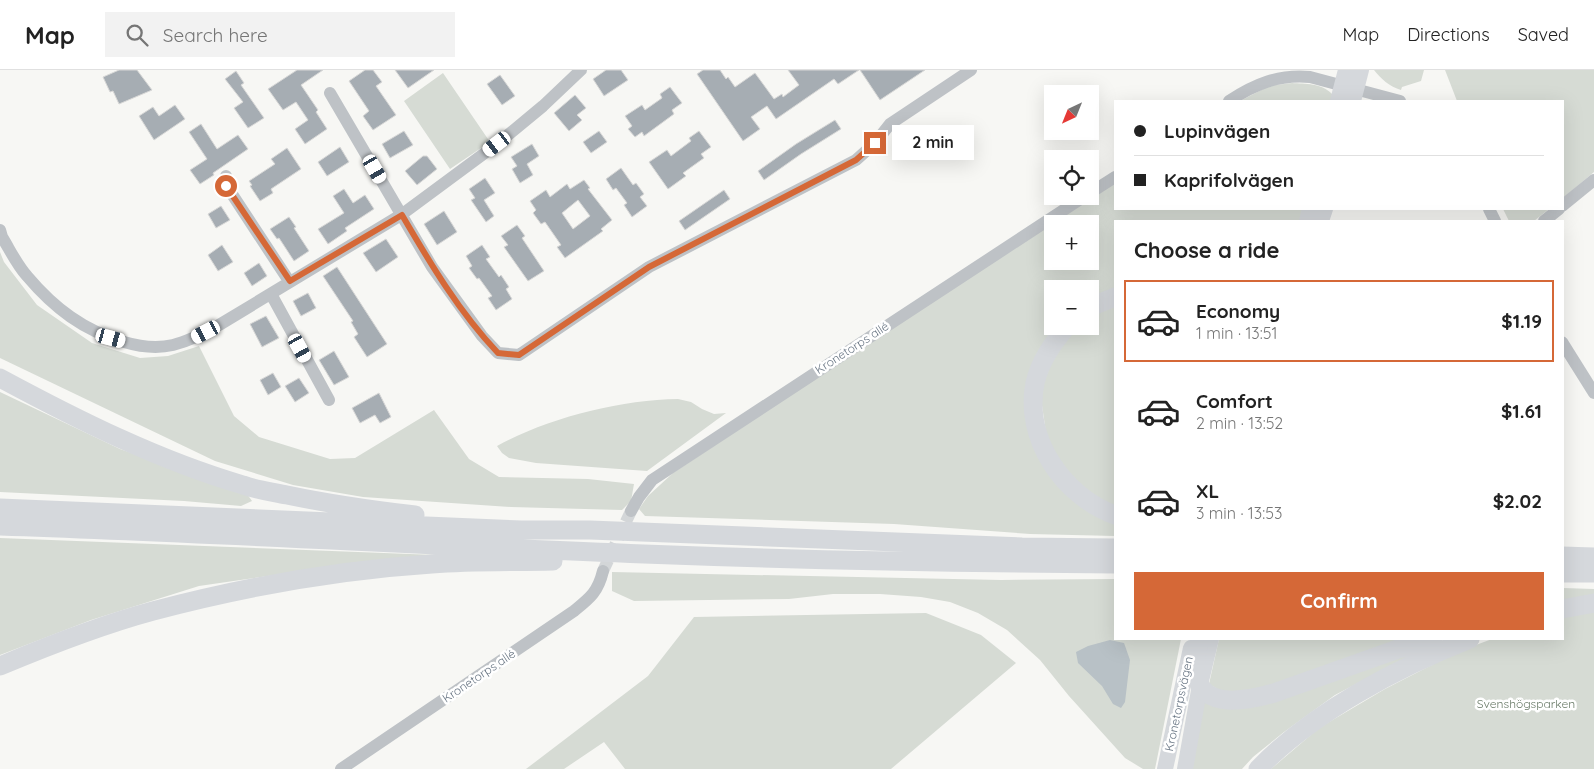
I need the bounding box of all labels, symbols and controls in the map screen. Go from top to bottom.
search box [105,12,455,57]
text: Map [25,20,75,50]
icon: search [123,21,151,49]
text: Search here [163,23,268,47]
text: Map [1342,23,1379,46]
text: Directions [1407,23,1490,46]
text: Saved [1518,23,1569,46]
north arrow [1044,85,1099,140]
map controls [1044,85,1099,335]
text: Lupinvägen [1164,119,1270,143]
callout: 2 min [892,126,975,160]
car [480,129,513,159]
route end [864,132,886,154]
text: 2 min [912,132,954,152]
button: locate [1044,150,1099,205]
car [361,152,388,186]
text: Kaprifolvägen [1164,168,1294,192]
route start [215,175,237,197]
button: + [1044,215,1099,270]
text: Choose a ride [1134,236,1279,264]
button: − [1044,280,1099,335]
icon: car [1136,299,1181,344]
text: Economy [1196,299,1280,323]
text: $1.19 [1501,309,1542,333]
street label: Kronetorps allé [812,318,892,377]
car [189,319,222,345]
text: 1 min · 13:51 [1196,323,1277,343]
car [94,327,127,349]
car [286,331,313,365]
icon: car [1136,389,1181,434]
text: Comfort [1196,389,1273,413]
text: $1.61 [1501,399,1542,423]
text: 2 min · 13:52 [1196,413,1283,433]
icon: car [1136,479,1181,524]
text: XL [1196,479,1219,503]
text: $2.02 [1493,489,1542,513]
text: 3 min · 13:53 [1196,503,1282,523]
button: Confirm [1134,572,1544,630]
street label: Kronetorps allé [439,646,518,706]
street label: Kronetorpsvägen [1161,655,1196,753]
park label: Svenshögsparken [1477,696,1575,711]

